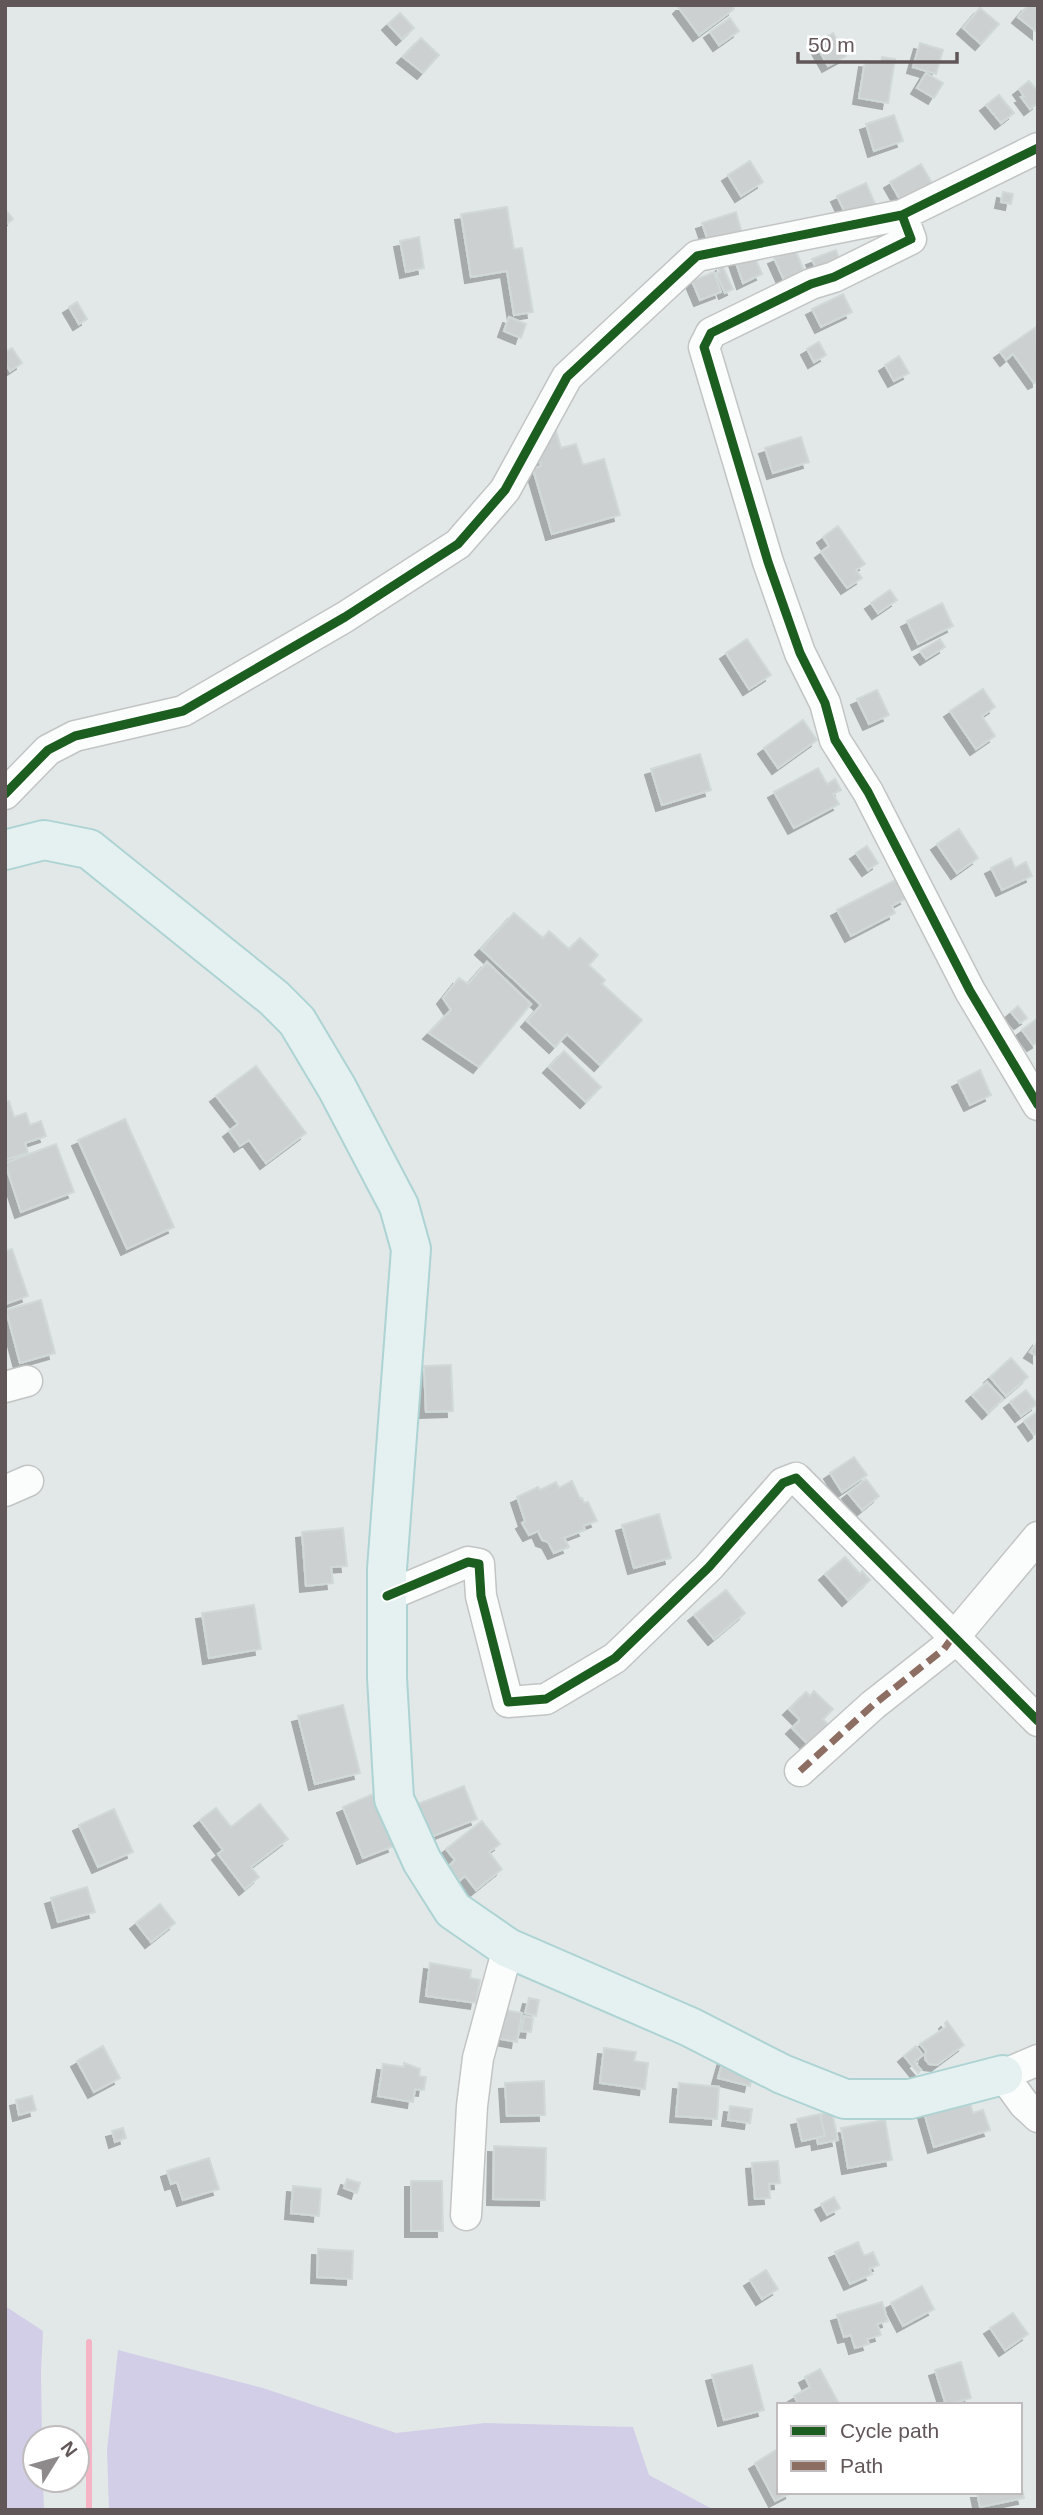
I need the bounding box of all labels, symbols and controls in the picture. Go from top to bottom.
scale bar [798,21,957,65]
text: 50 m [808,33,855,56]
legend [777,2403,1022,2494]
text: Cycle path [840,2419,939,2442]
north arrow [21,2424,91,2494]
text: N [57,2437,82,2461]
text: Path [840,2454,883,2477]

